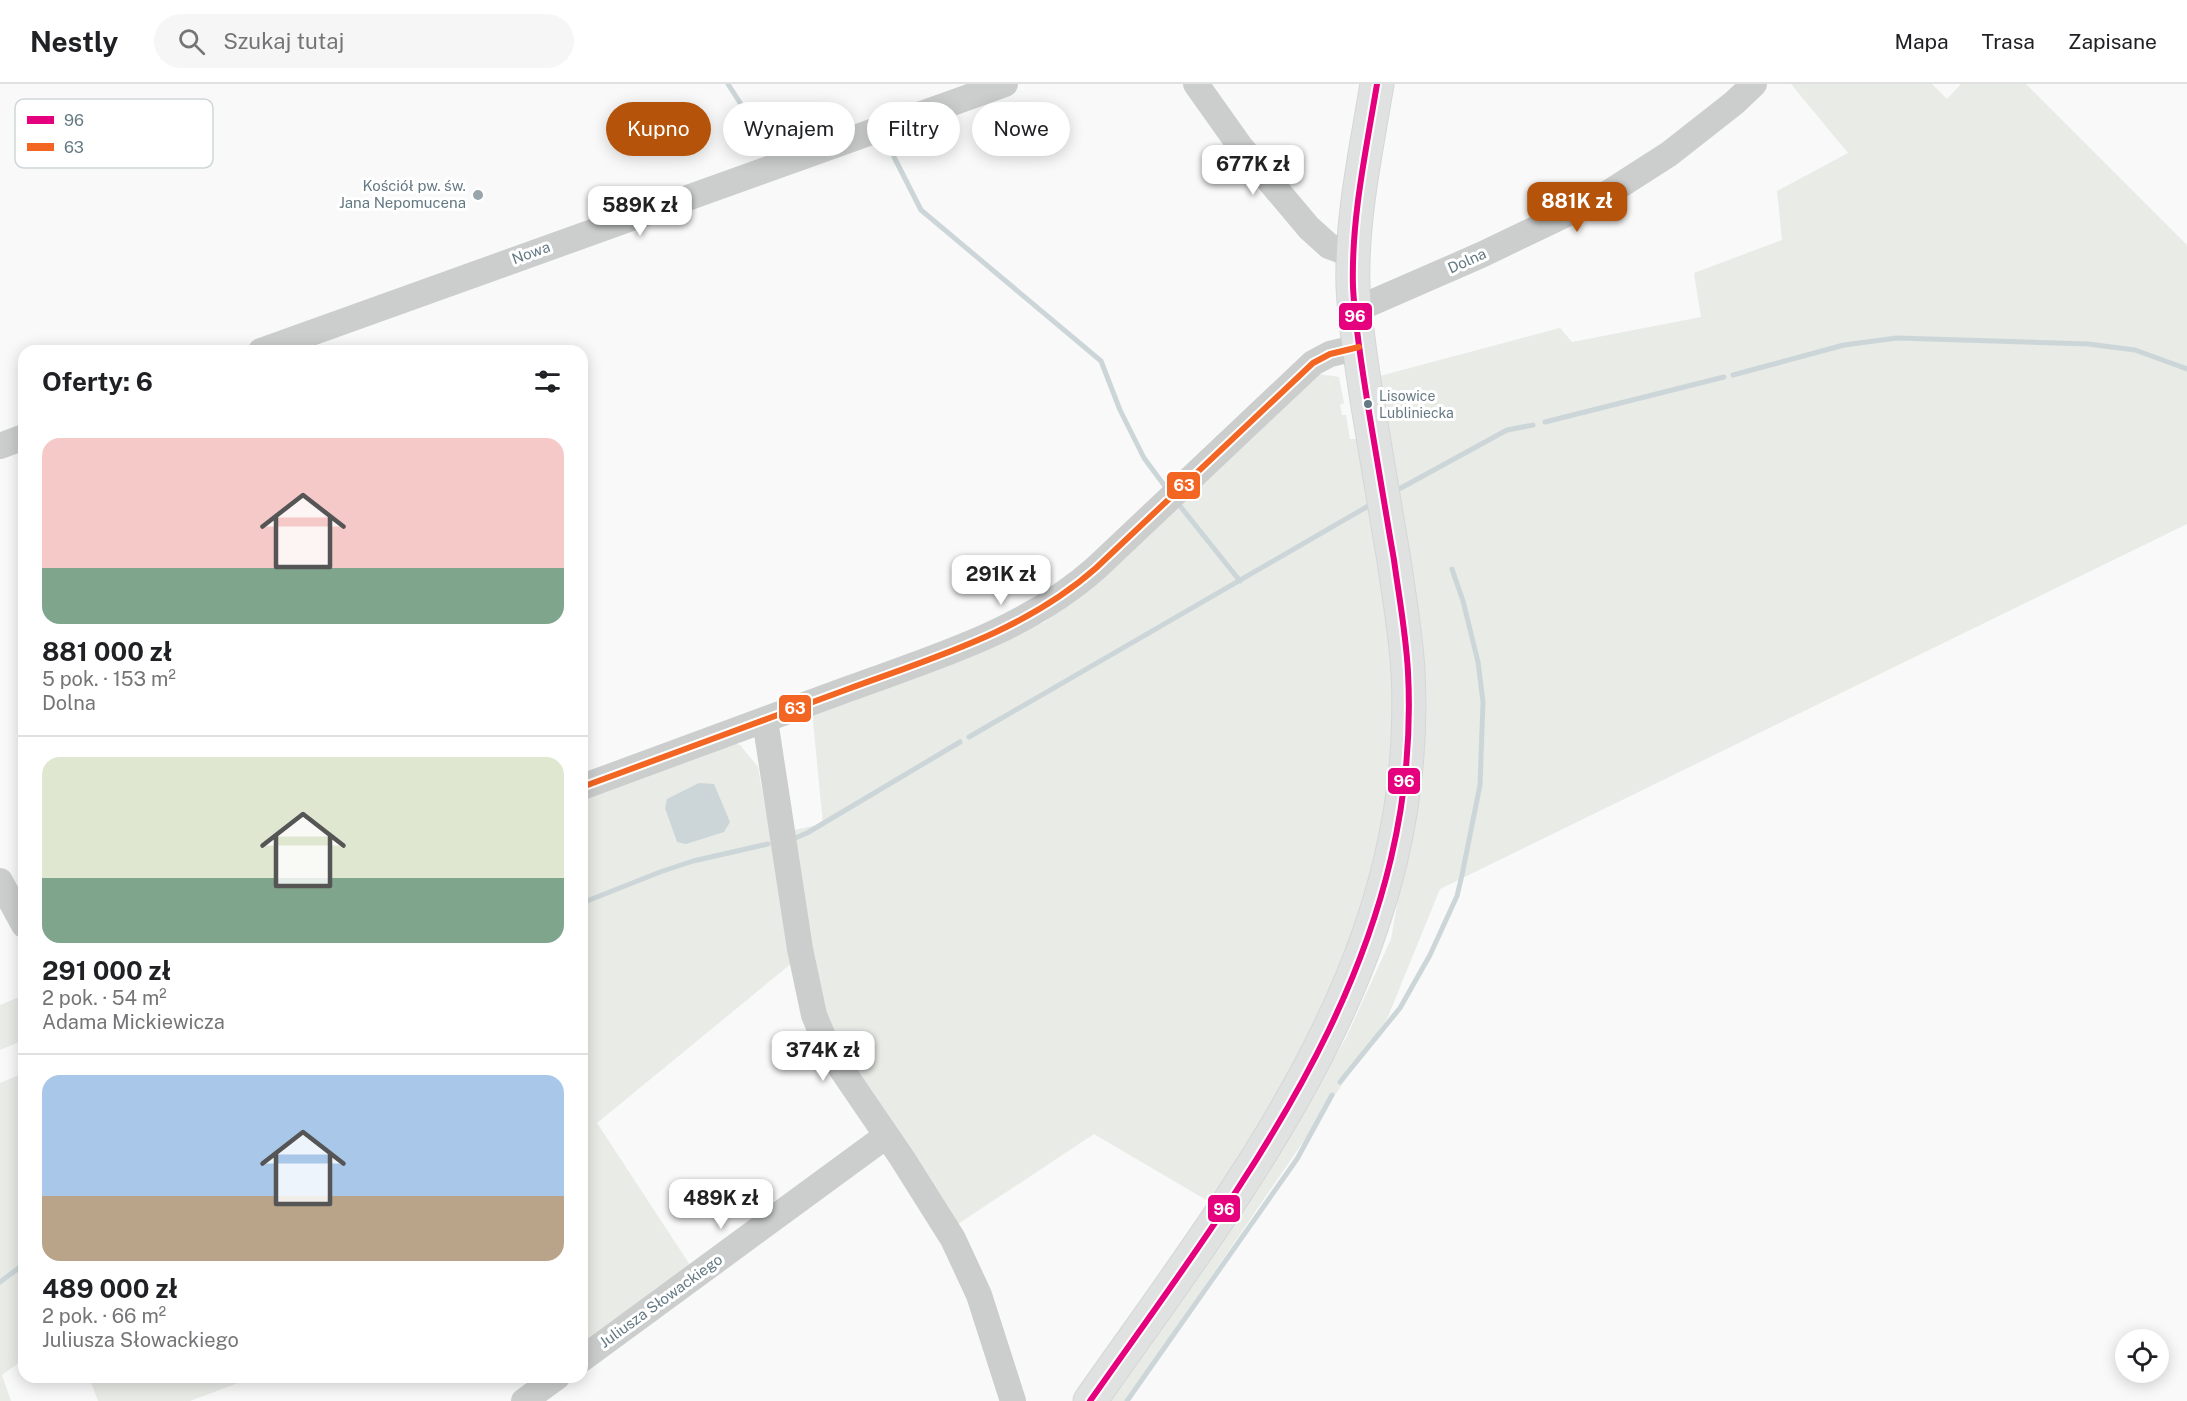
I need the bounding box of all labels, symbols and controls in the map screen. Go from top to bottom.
search box [154,14,574,68]
text: Nestly [30,25,118,58]
icon: search [175,25,208,58]
text: Szukaj tutaj [223,28,344,54]
text: Mapa [1894,29,1949,54]
text: Trasa [1982,29,2035,54]
text: Zapisane [2068,29,2157,54]
legend [15,99,213,168]
chip: Kupno [606,102,711,156]
chip: Wynajem [723,102,855,156]
chip: Filtry [867,102,960,156]
chip: Nowe [972,102,1070,156]
text: 96 [64,111,84,130]
text: 63 [64,138,84,157]
pin: 677K zł [1198,145,1308,196]
text: 677K zł [1216,152,1290,176]
place label: Kościół pw. św. Jana Nepomucena [339,177,466,211]
pin: 881K zł [1522,182,1632,233]
pin: 589K zł [585,186,695,237]
marker: Kościół pw. św. Jana Nepomucena [471,188,485,202]
text: 881K zł [1541,189,1613,213]
text: 589K zł [602,193,678,217]
street label: Nowa [509,238,552,267]
street label: Dolna [1445,245,1489,277]
line badge: 96 [1338,302,1373,331]
text: 96 [1344,307,1366,326]
icon: filters [531,365,564,398]
text: Oferty: 6 [42,366,153,397]
place label: Lisowice Lubliniecka [1379,388,1454,421]
marker: Lisowice Lubliniecka [1362,398,1374,410]
line badge: 63 [1166,471,1201,500]
text: 63 [1173,476,1195,495]
icon: home [249,477,357,585]
pin: 291K zł [946,555,1056,606]
text: 291K zł [966,562,1036,586]
text: 881 000 zł [42,636,172,667]
text: 5 pok. · 153 m² [42,667,176,691]
text: Dolna [42,691,96,715]
line badge: 63 [778,694,812,723]
text: 63 [784,699,806,718]
line badge: 96 [1387,767,1421,795]
text: 96 [1393,772,1415,791]
icon: home [249,796,357,904]
text: 291 000 zł [42,955,171,986]
text: 2 pok. · 54 m² [42,986,167,1010]
text: Adama Mickiewicza [42,1010,225,1034]
pin: 374K zł [768,1031,878,1082]
text: 374K zł [786,1038,860,1062]
icon: home [249,1114,357,1222]
pin: 489K zł [666,1179,776,1230]
text: 489K zł [683,1186,759,1210]
line badge: 96 [1207,1194,1241,1223]
text: 96 [1213,1200,1235,1219]
street label: Juliusza Słowackiego [596,1250,725,1351]
text: 489 000 zł [42,1273,178,1304]
text: 2 pok. · 66 m² [42,1304,166,1328]
text: Juliusza Słowackiego [42,1328,239,1352]
map controls [2115,1329,2169,1383]
button: locate [2115,1329,2169,1383]

